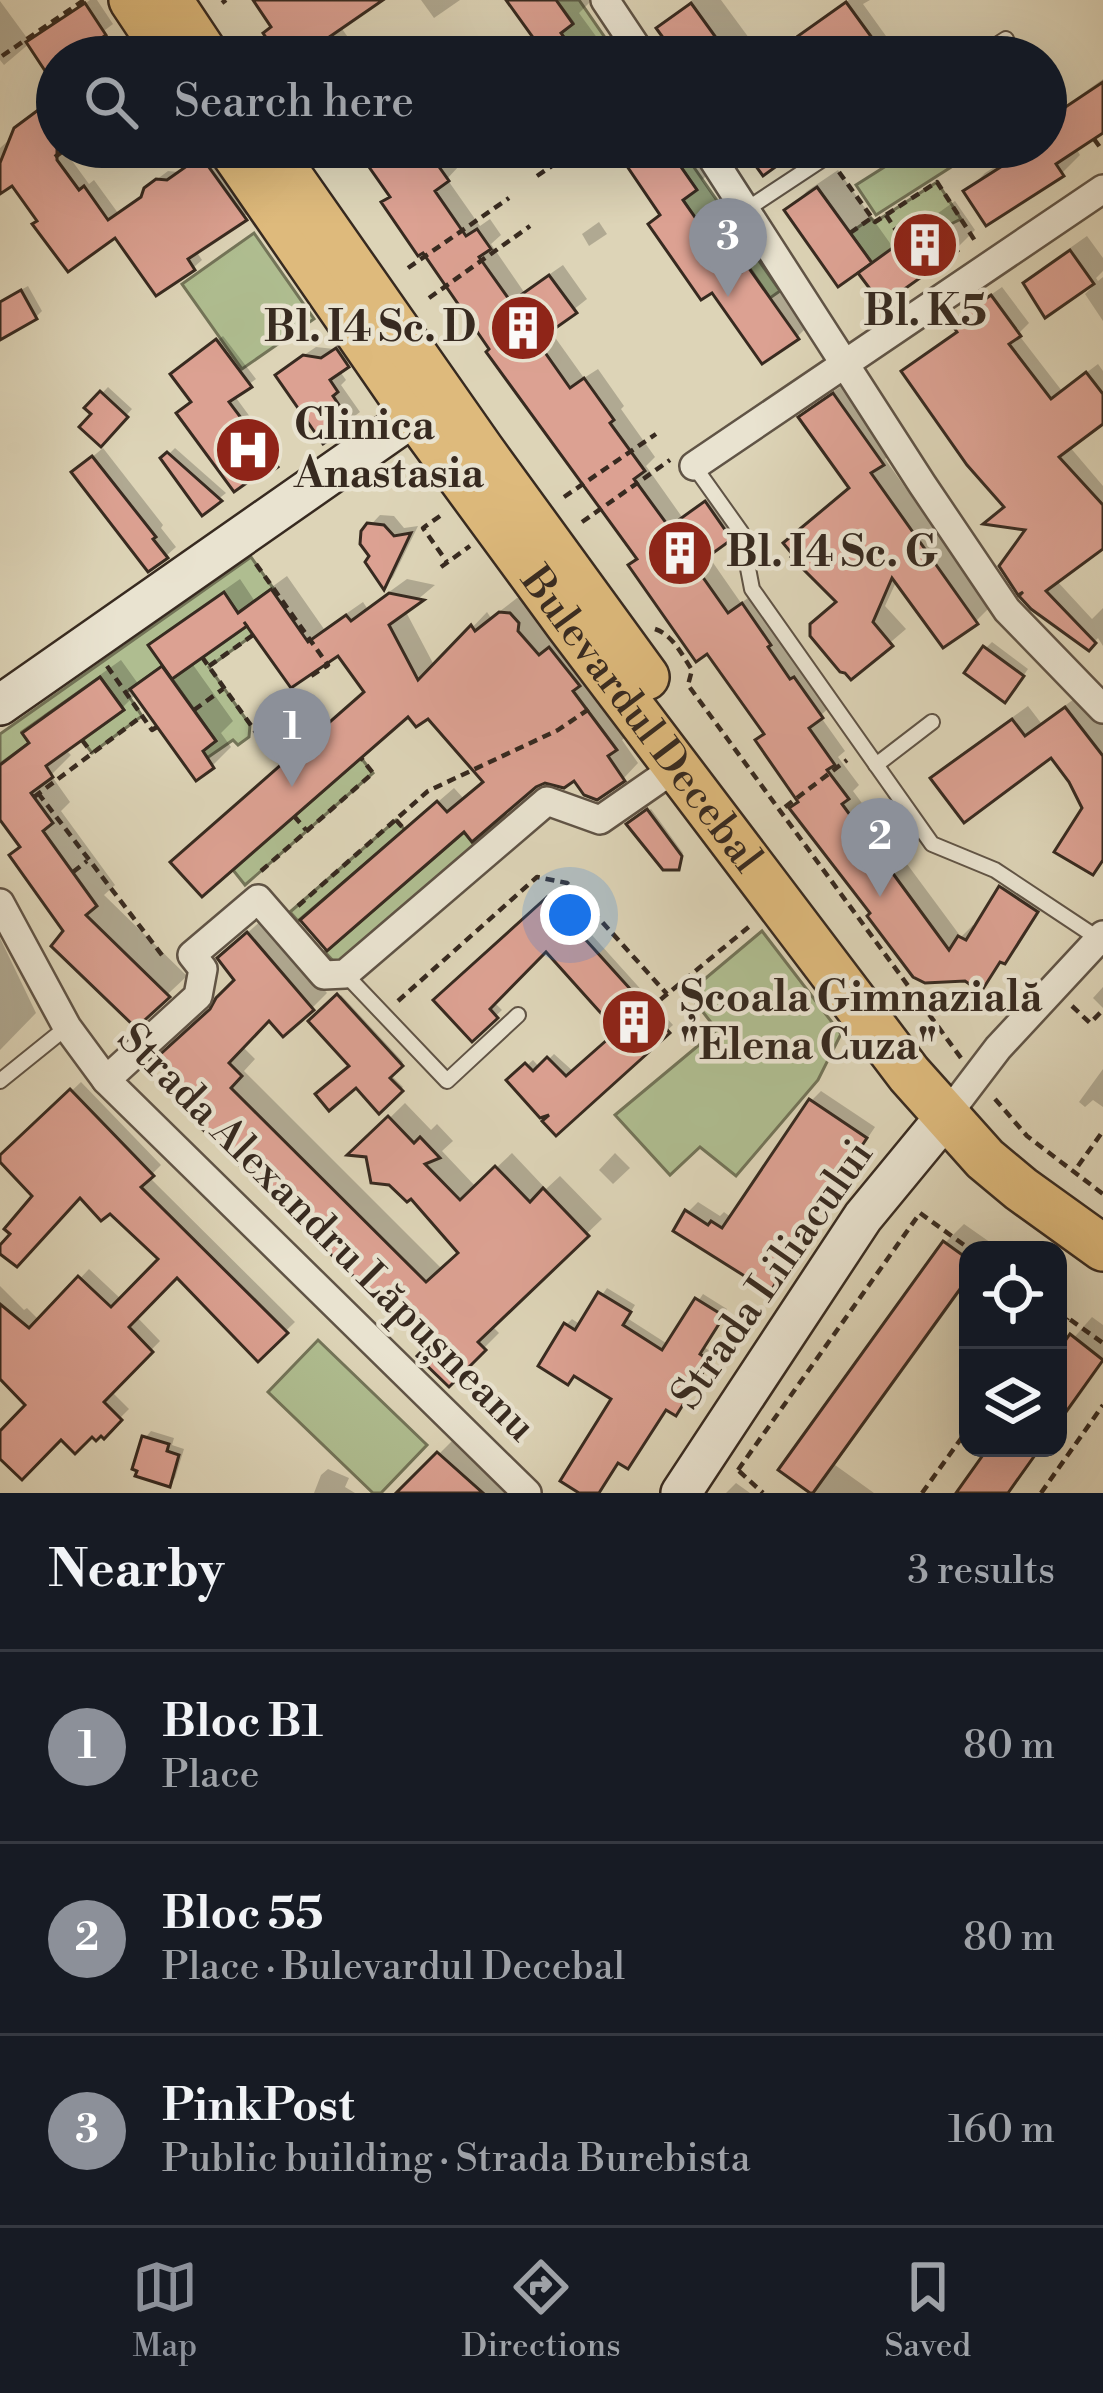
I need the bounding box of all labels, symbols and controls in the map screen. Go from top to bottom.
search box [36,36,1067,168]
icon: search [78,69,144,135]
text: Search here [174,74,414,131]
pin: 3 [689,198,767,297]
building icon: Bl. K5 [890,210,960,280]
place label: Bl. K5 [863,286,987,339]
building icon: Bl. I4 Sc. D [488,293,558,363]
place label: Bl. I4 Sc. D [264,302,476,355]
place label: Clinica Anastasia [293,400,484,501]
hospital icon: Clinica Anastasia [213,415,283,485]
building icon: Bl. I4 Sc. G [645,518,715,588]
place label: Bl. I4 Sc. G [726,527,938,580]
street label: Bulevardul Decebal [508,555,774,883]
pin: 1 [253,688,331,787]
pin: 2 [841,798,919,897]
your location [540,885,600,945]
place label: Școala Gimnazială "Elena Cuza" [680,972,1043,1073]
building icon: Școala Gimnazială "Elena Cuza" [599,987,669,1057]
street label: Strada Alexandru Lăpușneanu [106,1013,546,1453]
street label: Strada Liliacului [661,1130,885,1420]
map controls [959,1241,1067,1457]
button: locate [959,1241,1067,1349]
button: layers [959,1349,1067,1457]
text: Nearby [48,1539,224,1603]
text: 3 results [907,1547,1055,1596]
text: Bloc B1 [162,1694,323,1751]
text: 1 [78,1722,96,1771]
text: 80 m [963,1722,1055,1771]
text: Place [162,1751,259,1800]
text: Bloc 55 [162,1886,324,1943]
text: 2 [75,1914,99,1963]
text: 80 m [963,1914,1055,1963]
text: Place · Bulevardul Decebal [162,1943,625,1992]
text: PinkPost [162,2078,354,2135]
text: 3 [75,2106,99,2155]
text: 160 m [948,2106,1055,2155]
text: Public building · Strada Burebista [162,2135,751,2184]
tab: Map [132,2254,198,2367]
tab: Directions [462,2254,621,2367]
tab: Saved [884,2254,971,2367]

